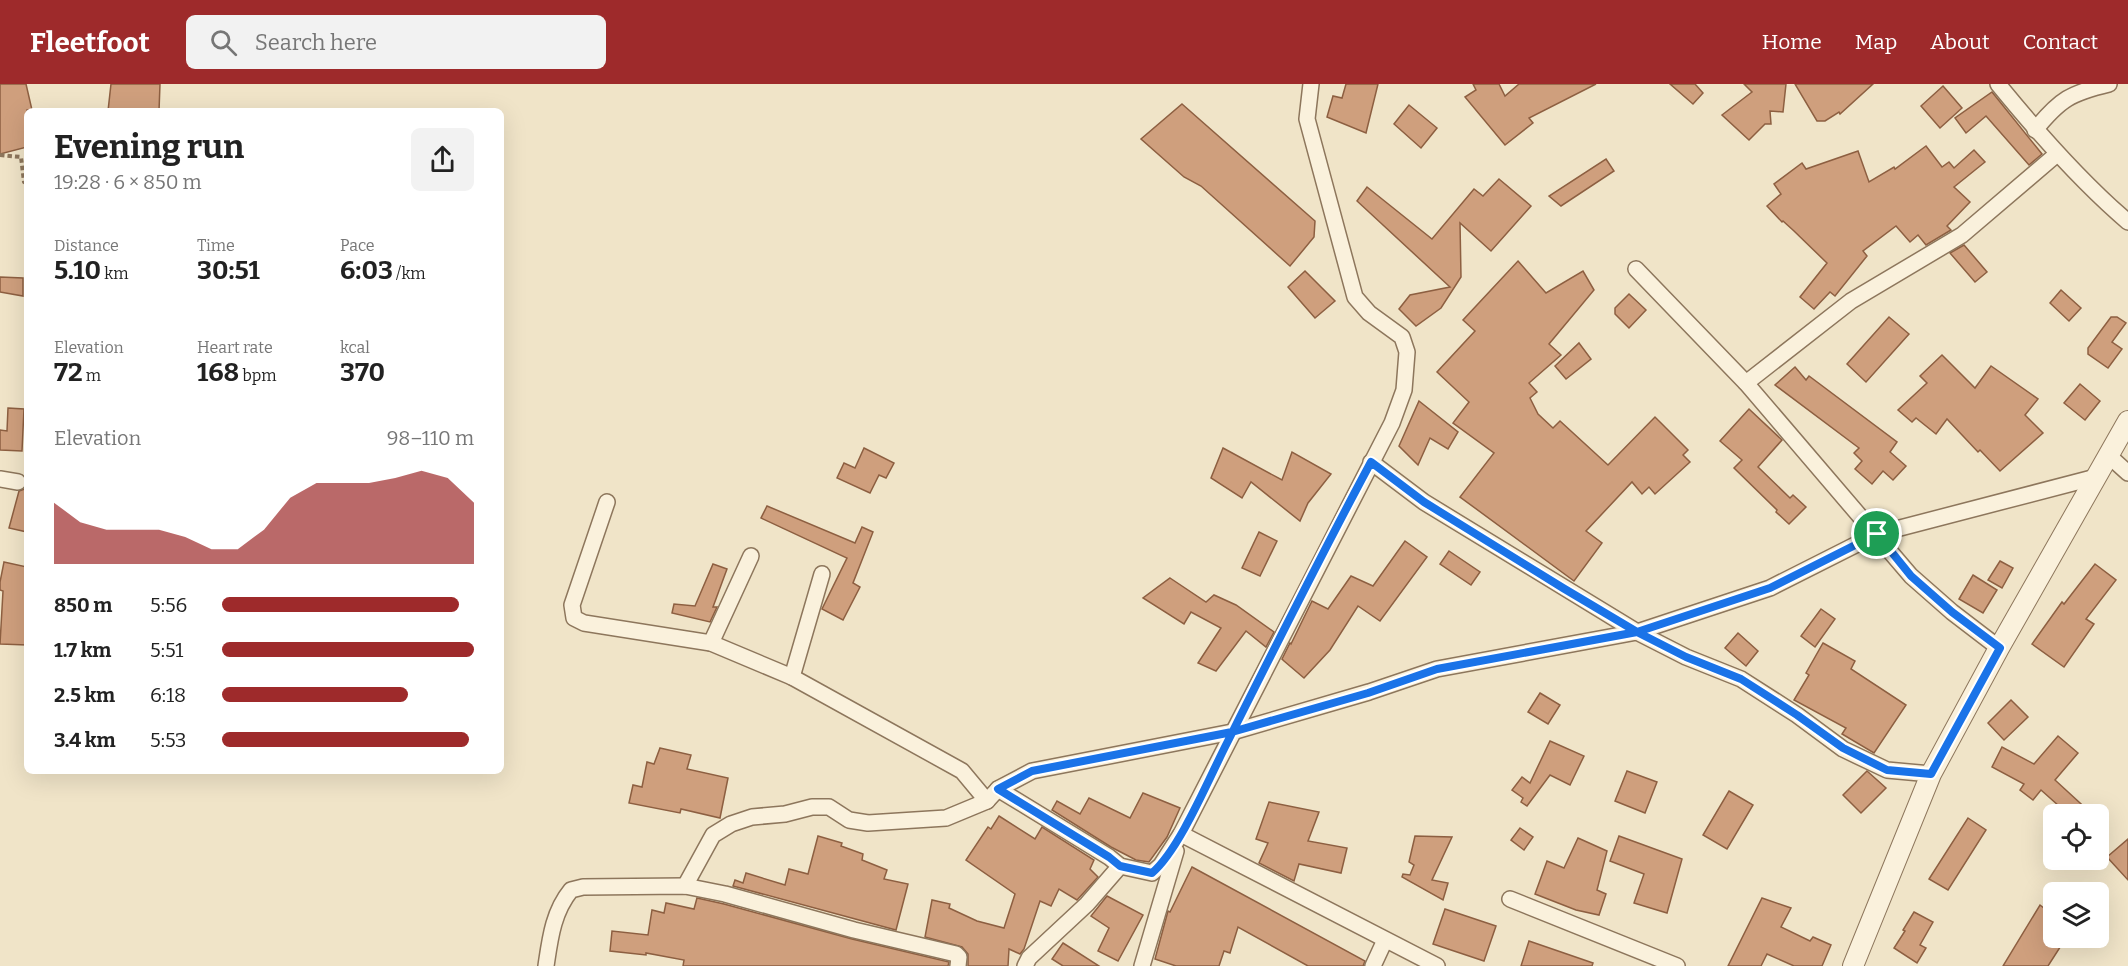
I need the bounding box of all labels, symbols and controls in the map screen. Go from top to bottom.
search box [186,15,606,69]
text: Fleetfoot [30,26,150,59]
icon: search [207,26,240,59]
text: Search here [255,29,377,56]
text: Home [1762,29,1822,55]
text: Map [1855,29,1897,55]
text: About [1930,29,1990,55]
text: Contact [2023,29,2098,55]
text: Evening run [54,127,244,167]
button: share [411,128,474,191]
text: 19:28 · 6 × 850 m [54,170,202,194]
text: Distance [54,236,119,255]
text: Time [197,236,235,255]
text: Pace [340,236,375,255]
text: 5.10 [54,255,101,286]
text: 30:51 [197,255,260,286]
text: 6:03 [340,255,393,286]
text: km [101,264,128,283]
text: /km [393,264,425,283]
text: Elevation [54,338,124,357]
text: Heart rate [197,338,273,357]
text: kcal [340,338,370,357]
text: 72 [54,357,83,388]
text: 168 [197,357,239,388]
text: 370 [340,357,385,388]
text: m [83,366,101,385]
text: bpm [239,366,277,385]
text: Elevation [54,426,141,450]
text: 98–110 m [387,426,474,450]
pin [1851,508,1902,559]
icon: arrive [1860,517,1893,550]
text: 850 m [54,593,112,617]
text: 5:56 [150,593,187,617]
text: 1.7 km [54,638,111,662]
text: 5:51 [150,638,183,662]
text: 2.5 km [54,683,115,707]
text: 6:18 [150,683,186,707]
text: 3.4 km [54,728,116,752]
text: 5:53 [150,728,187,752]
map controls [2043,804,2109,948]
button: locate [2043,804,2109,870]
button: layers [2043,882,2109,948]

